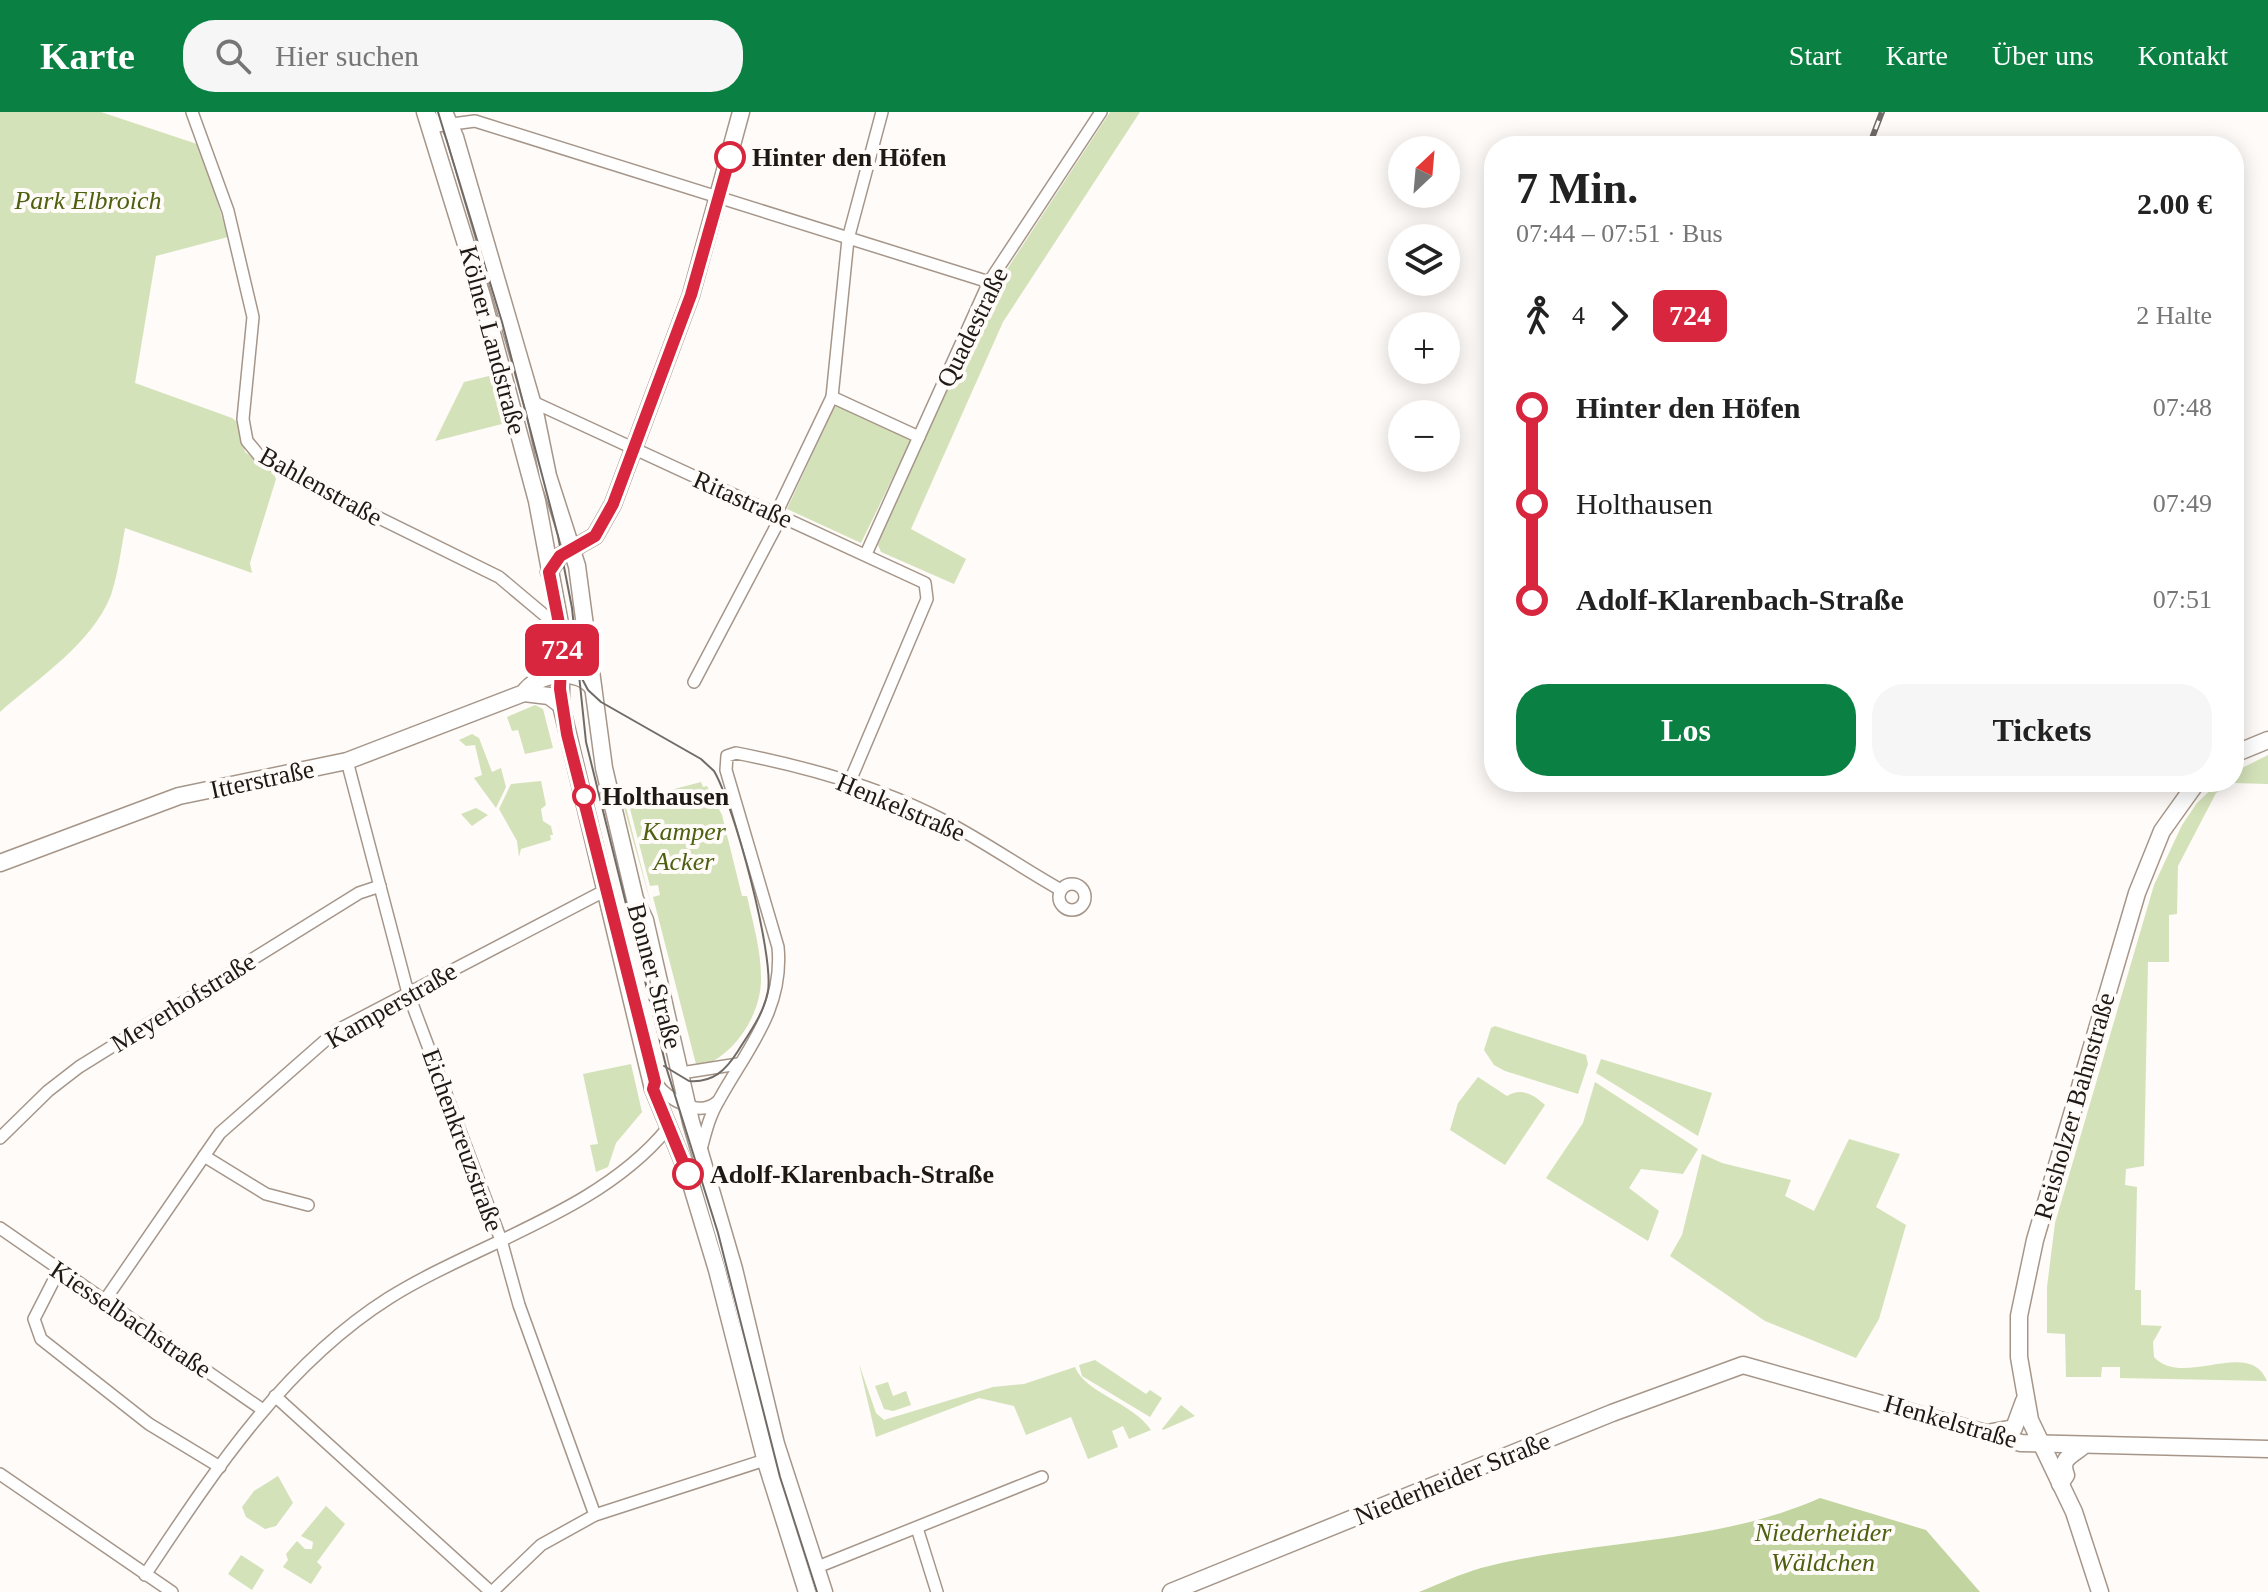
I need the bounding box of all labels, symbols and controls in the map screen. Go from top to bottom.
search box [183,20,743,92]
icon: search [211,34,255,78]
text: Karte [40,35,135,77]
text: Hier suchen [275,39,419,72]
text: Start [1789,40,1842,71]
text: Karte [1886,40,1948,71]
text: Über uns [1992,40,2094,71]
text: Kontakt [2138,40,2228,71]
north arrow [1388,136,1460,208]
map controls [1388,136,1460,472]
marker: Hinter den Höfen [715,142,745,172]
place label: Hinter den Höfen [752,143,947,172]
text: 7 Min. [1516,164,1638,213]
park label: Park Elbroich [13,186,162,215]
text: 2.00 € [2137,187,2212,220]
text: 07:44 – 07:51 · Bus [1516,219,1723,248]
button: layers [1388,224,1460,296]
street label: Kölner Landstraße [453,243,532,438]
street label: Quadestraße [931,262,1014,392]
icon: walk [1516,294,1560,338]
icon: forward [1597,294,1641,338]
text: 724 [1669,300,1711,331]
text: 4 [1572,301,1585,330]
text: 2 Halte [2136,301,2212,330]
button: + [1388,312,1460,384]
text: Hinter den Höfen [1576,391,1800,424]
text: 07:48 [2153,393,2212,422]
button: − [1388,400,1460,472]
street label: Bahlenstraße [254,441,387,532]
street label: Ritastraße [689,465,797,534]
text: Holthausen [1576,487,1713,520]
text: 07:49 [2153,489,2212,518]
text: Adolf-Klarenbach-Straße [1576,583,1904,616]
text: 07:51 [2153,585,2212,614]
line badge: 724 [516,624,608,676]
text: 724 [541,634,583,665]
button: Los [1516,684,1856,776]
button: Tickets [1872,684,2212,776]
street label: Itterstraße [208,754,317,805]
street label: Henkelstraße [832,767,970,848]
place label: Holthausen [602,782,730,811]
marker: Holthausen [573,785,595,807]
park label: Kamper Acker [641,817,727,876]
street label: Bonner Straße [621,900,688,1052]
street label: Meyerhofstraße [106,947,261,1058]
street label: Kamperstraße [321,956,462,1054]
street label: Reisholzer Bahnstraße [2028,989,2121,1223]
street label: Eichenkreuzstraße [416,1045,509,1235]
marker: Adolf-Klarenbach-Straße [673,1159,703,1189]
place label: Adolf-Klarenbach-Straße [710,1160,994,1189]
street label: Kiesselbachstraße [45,1255,217,1384]
street label: Henkelstraße [1881,1389,2021,1454]
street label: Niederheider Straße [1350,1426,1554,1531]
park label: Niederheider Wäldchen [1754,1518,1892,1577]

